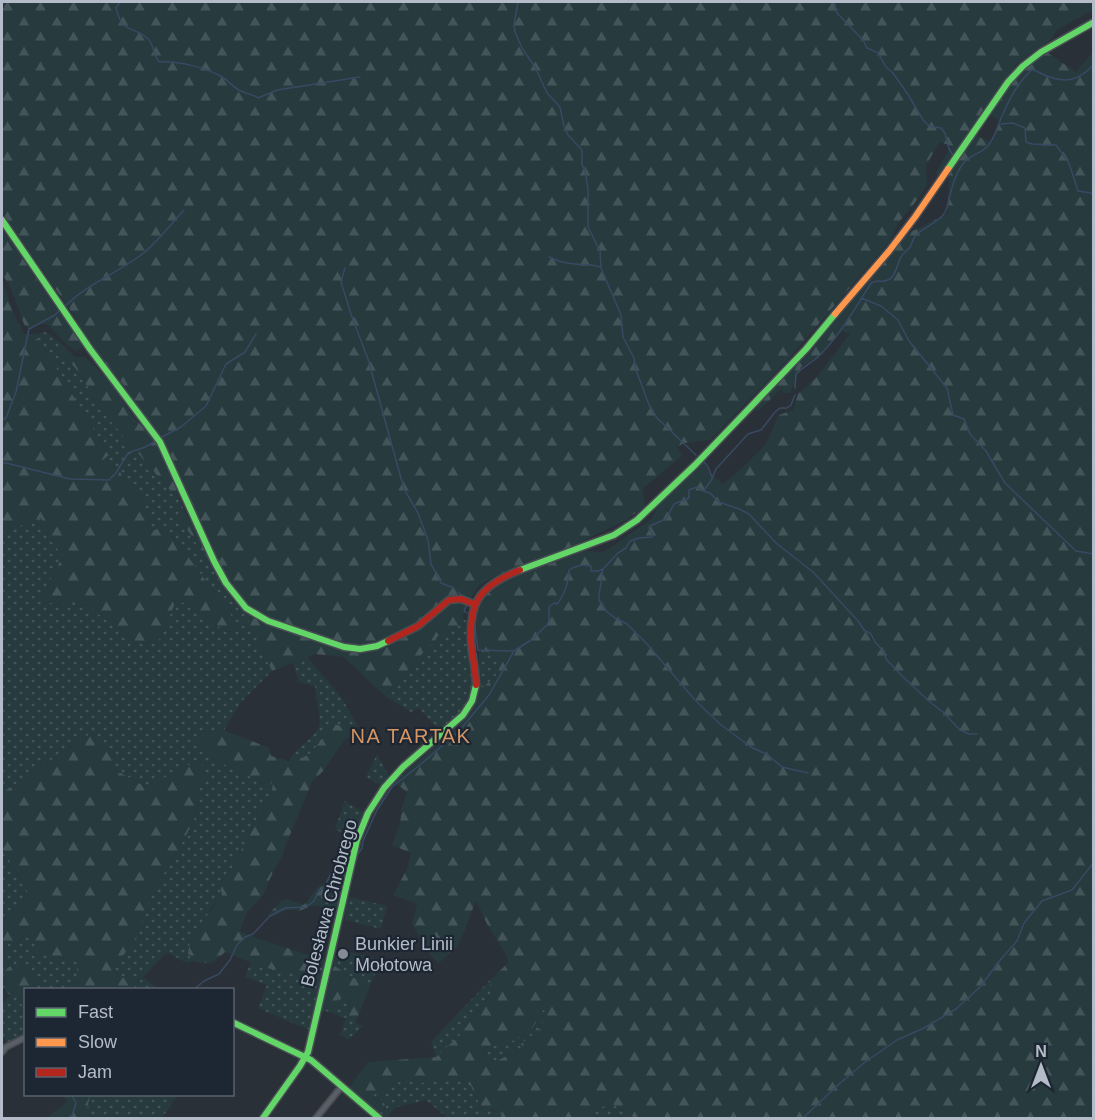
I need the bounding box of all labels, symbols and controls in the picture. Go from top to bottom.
district label: NA TARTAK [351,725,471,747]
street label: Bolesława Chrobrego [297,817,361,989]
place label: Bunkier Linii Mołotowa [355,934,453,975]
marker: Bunkier Linii Mołotowa [336,947,350,961]
legend [24,988,234,1096]
text: Fast [78,1002,113,1022]
text: Slow [78,1032,118,1052]
north arrow [1011,1036,1071,1096]
text: N [1035,1043,1047,1060]
text: Jam [78,1062,112,1082]

